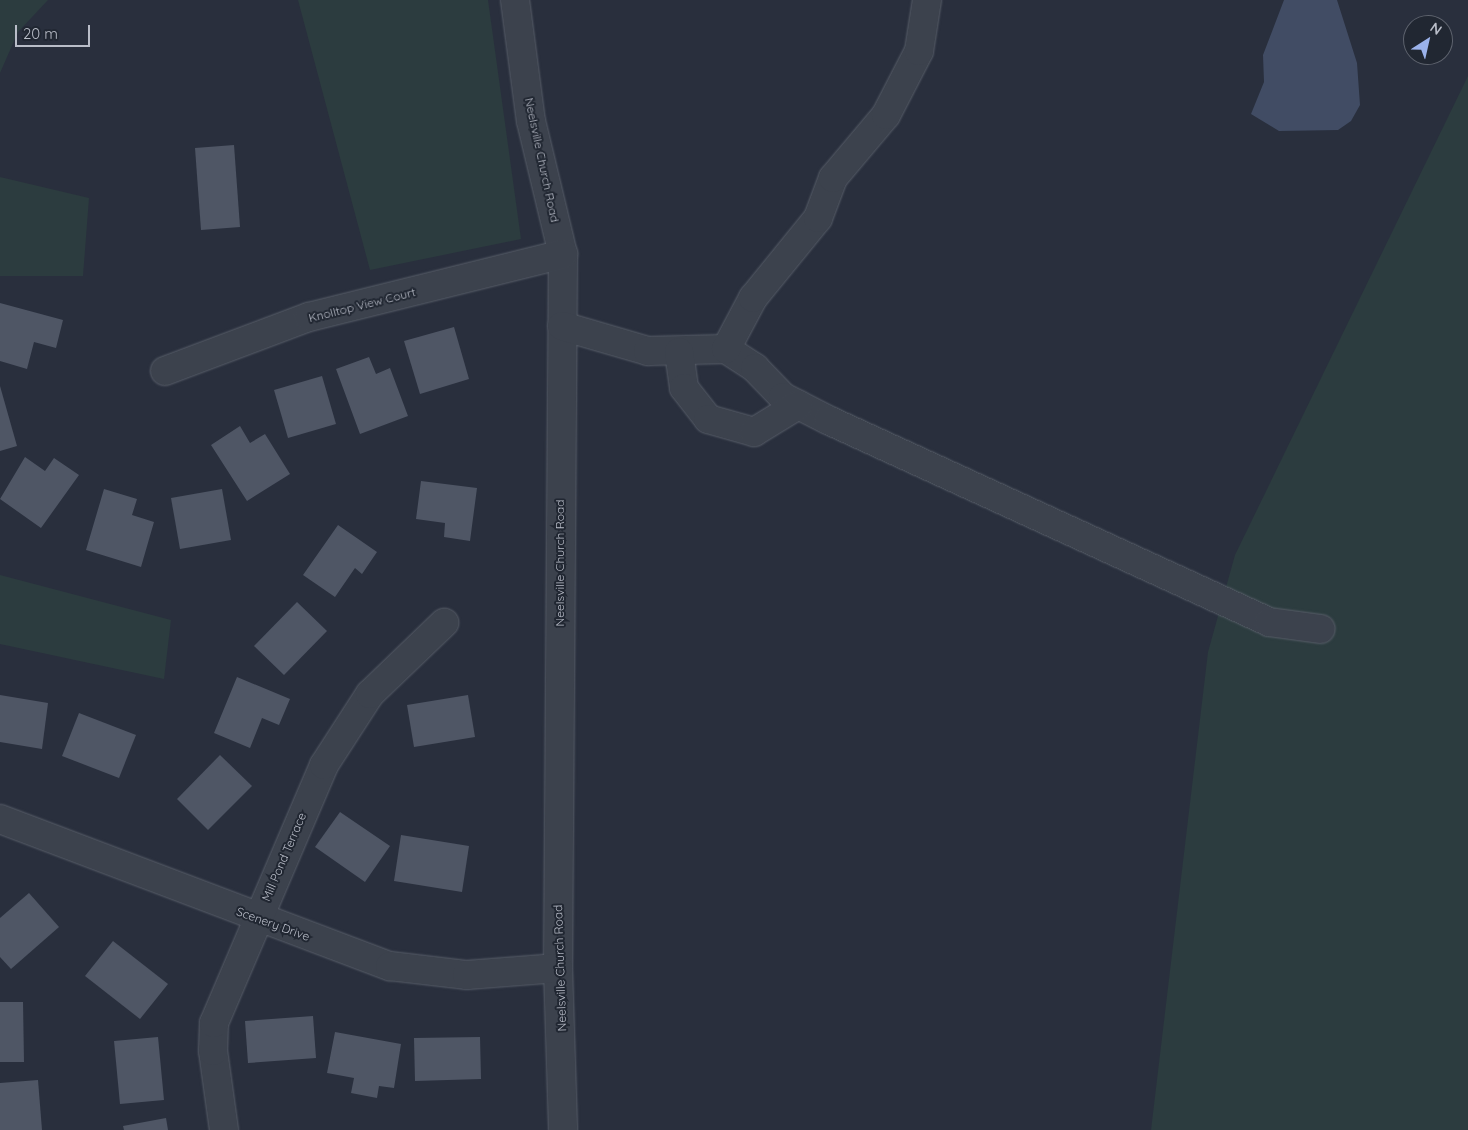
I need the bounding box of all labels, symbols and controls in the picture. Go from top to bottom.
scale bar [18,15,92,47]
north arrow [1403,15,1453,65]
text: N [1427,18,1445,39]
text: 20 m [23,24,58,43]
street label: Neelsville Church Road [522,96,562,224]
street label: Knolltop View Court [307,285,417,325]
street label: Neelsville Church Road [553,500,567,626]
street label: Mill Pond Terrace [259,810,309,904]
street label: Scenery Drive [234,904,312,944]
street label: Neelsville Church Road [551,904,569,1032]

